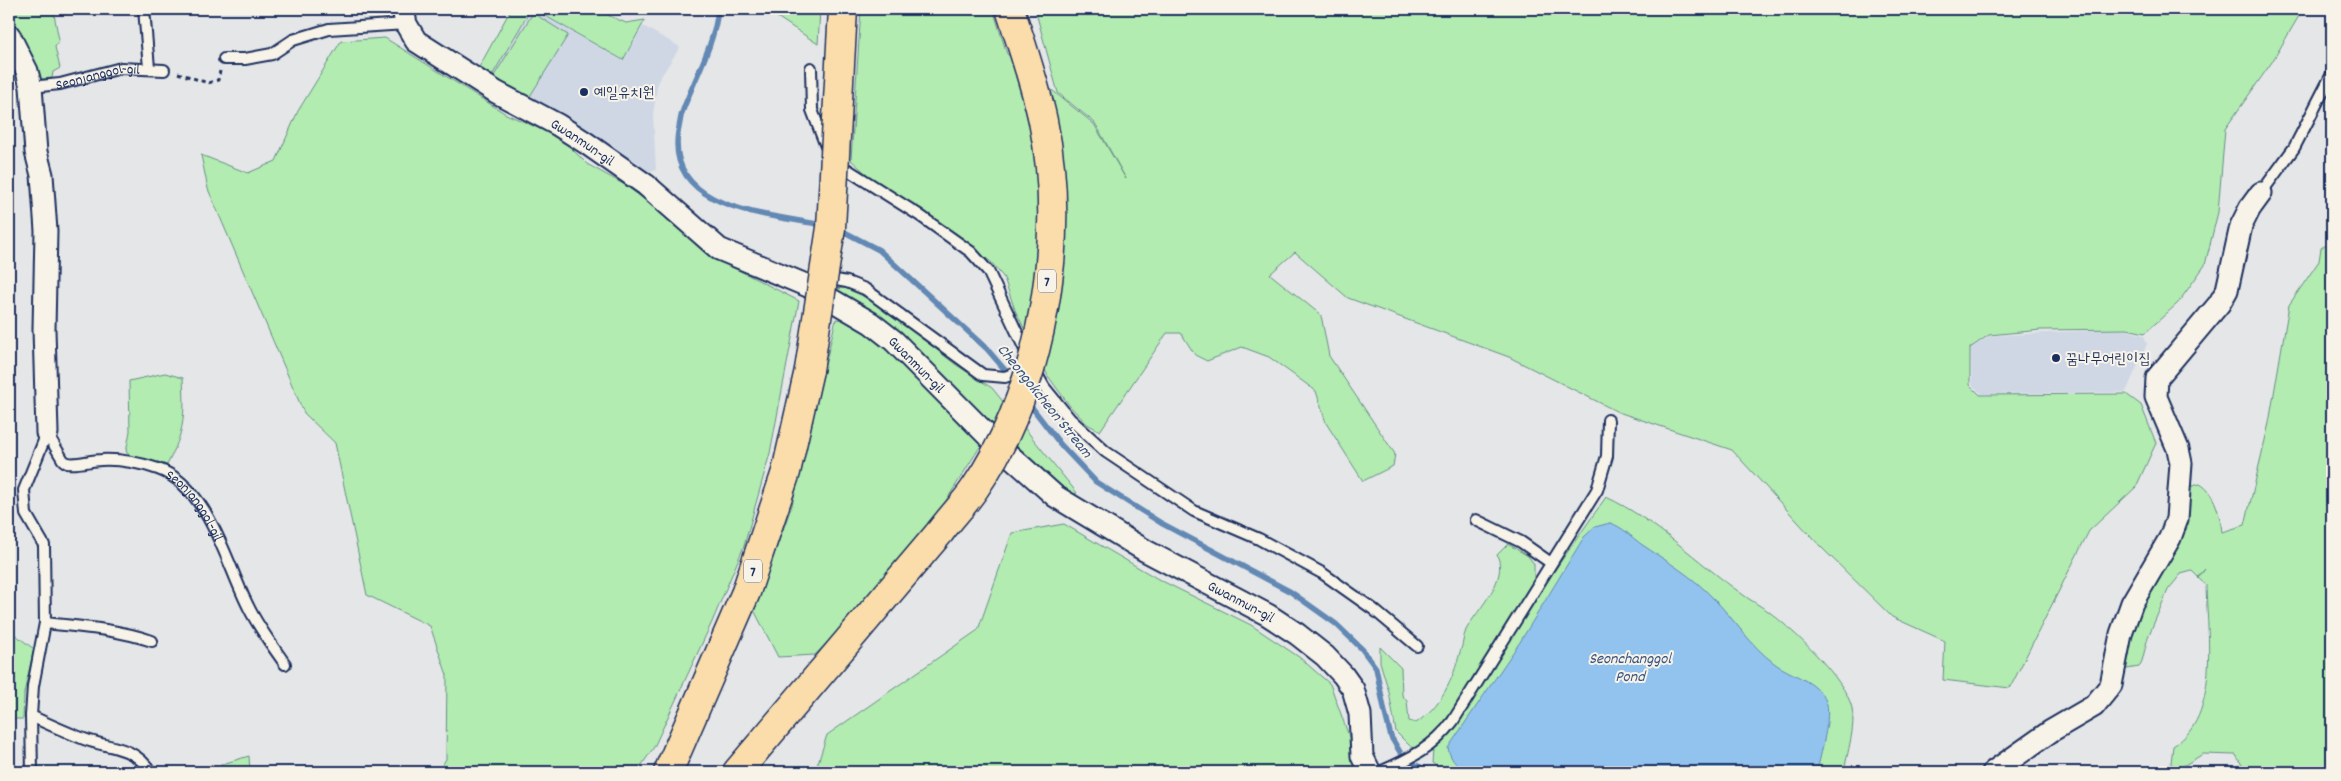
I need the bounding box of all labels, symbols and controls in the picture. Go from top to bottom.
street label: Seonjanggol-gil [55,59,141,97]
place label: 예일유치원 [594,83,654,105]
marker: 예일유치원 [578,86,590,98]
street label: Gwanmun-gil [546,114,619,173]
road number: 7 [1038,270,1056,292]
street label: Gwanmun-gil [883,332,949,400]
water label: Cheongokcheon Stream [991,340,1098,464]
place label: 꿈나무어린이집 [2066,349,2151,371]
marker: 꿈나무어린이집 [2050,352,2062,364]
street label: Seonjanggol-gil [161,465,228,546]
road number: 7 [744,560,762,582]
street label: Gwanmun-gil [1203,576,1279,630]
water label: Seonchanggol Pond [1589,648,1672,689]

